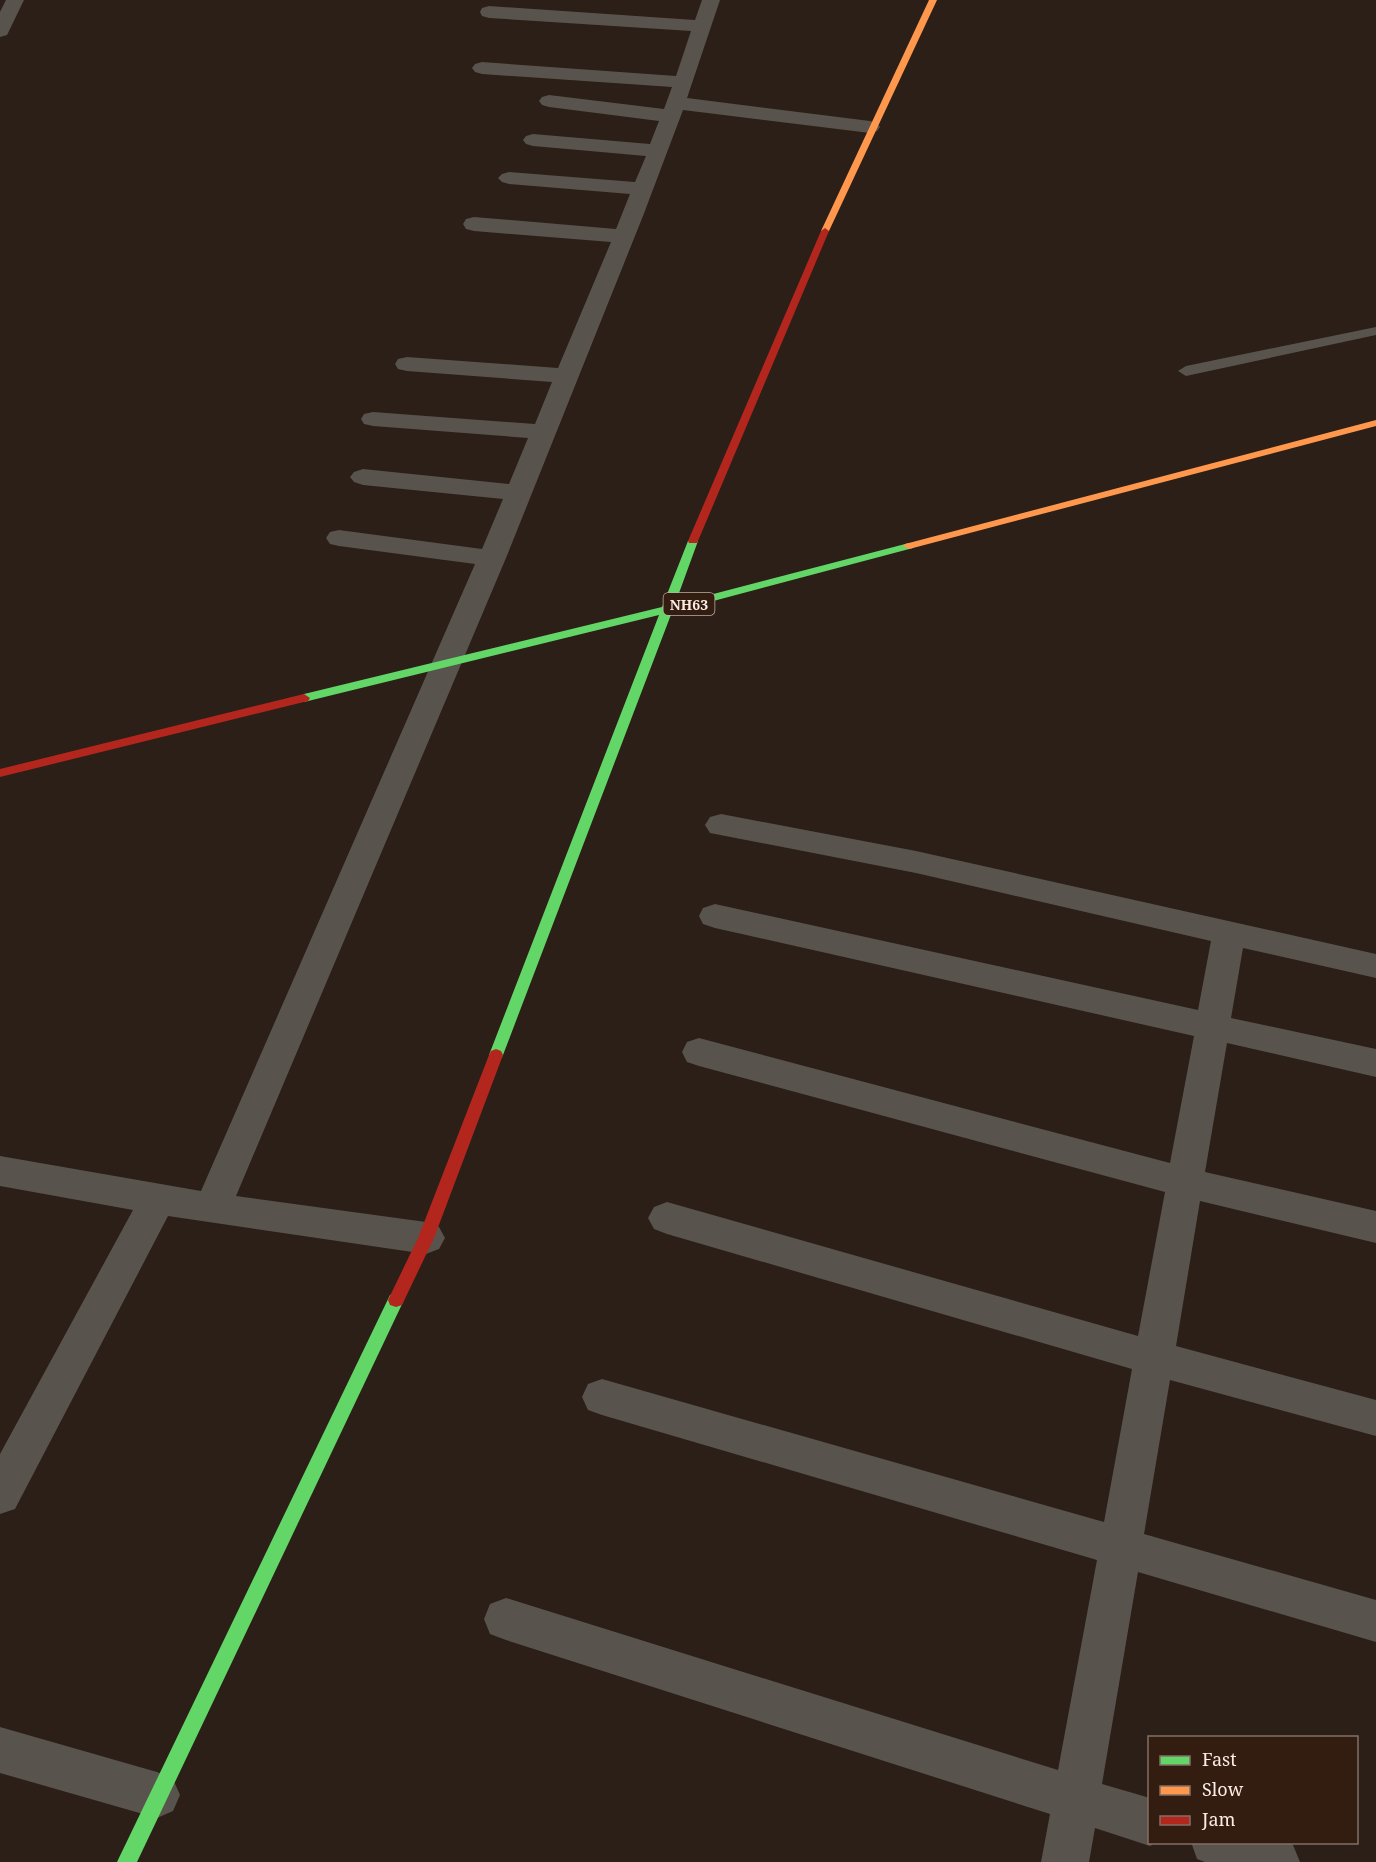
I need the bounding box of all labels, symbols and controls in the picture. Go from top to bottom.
road number: NH63 [664,593,714,615]
legend [1148,1736,1358,1844]
text: Fast [1202,1747,1237,1771]
text: Slow [1202,1777,1244,1801]
text: Jam [1201,1807,1236,1831]

